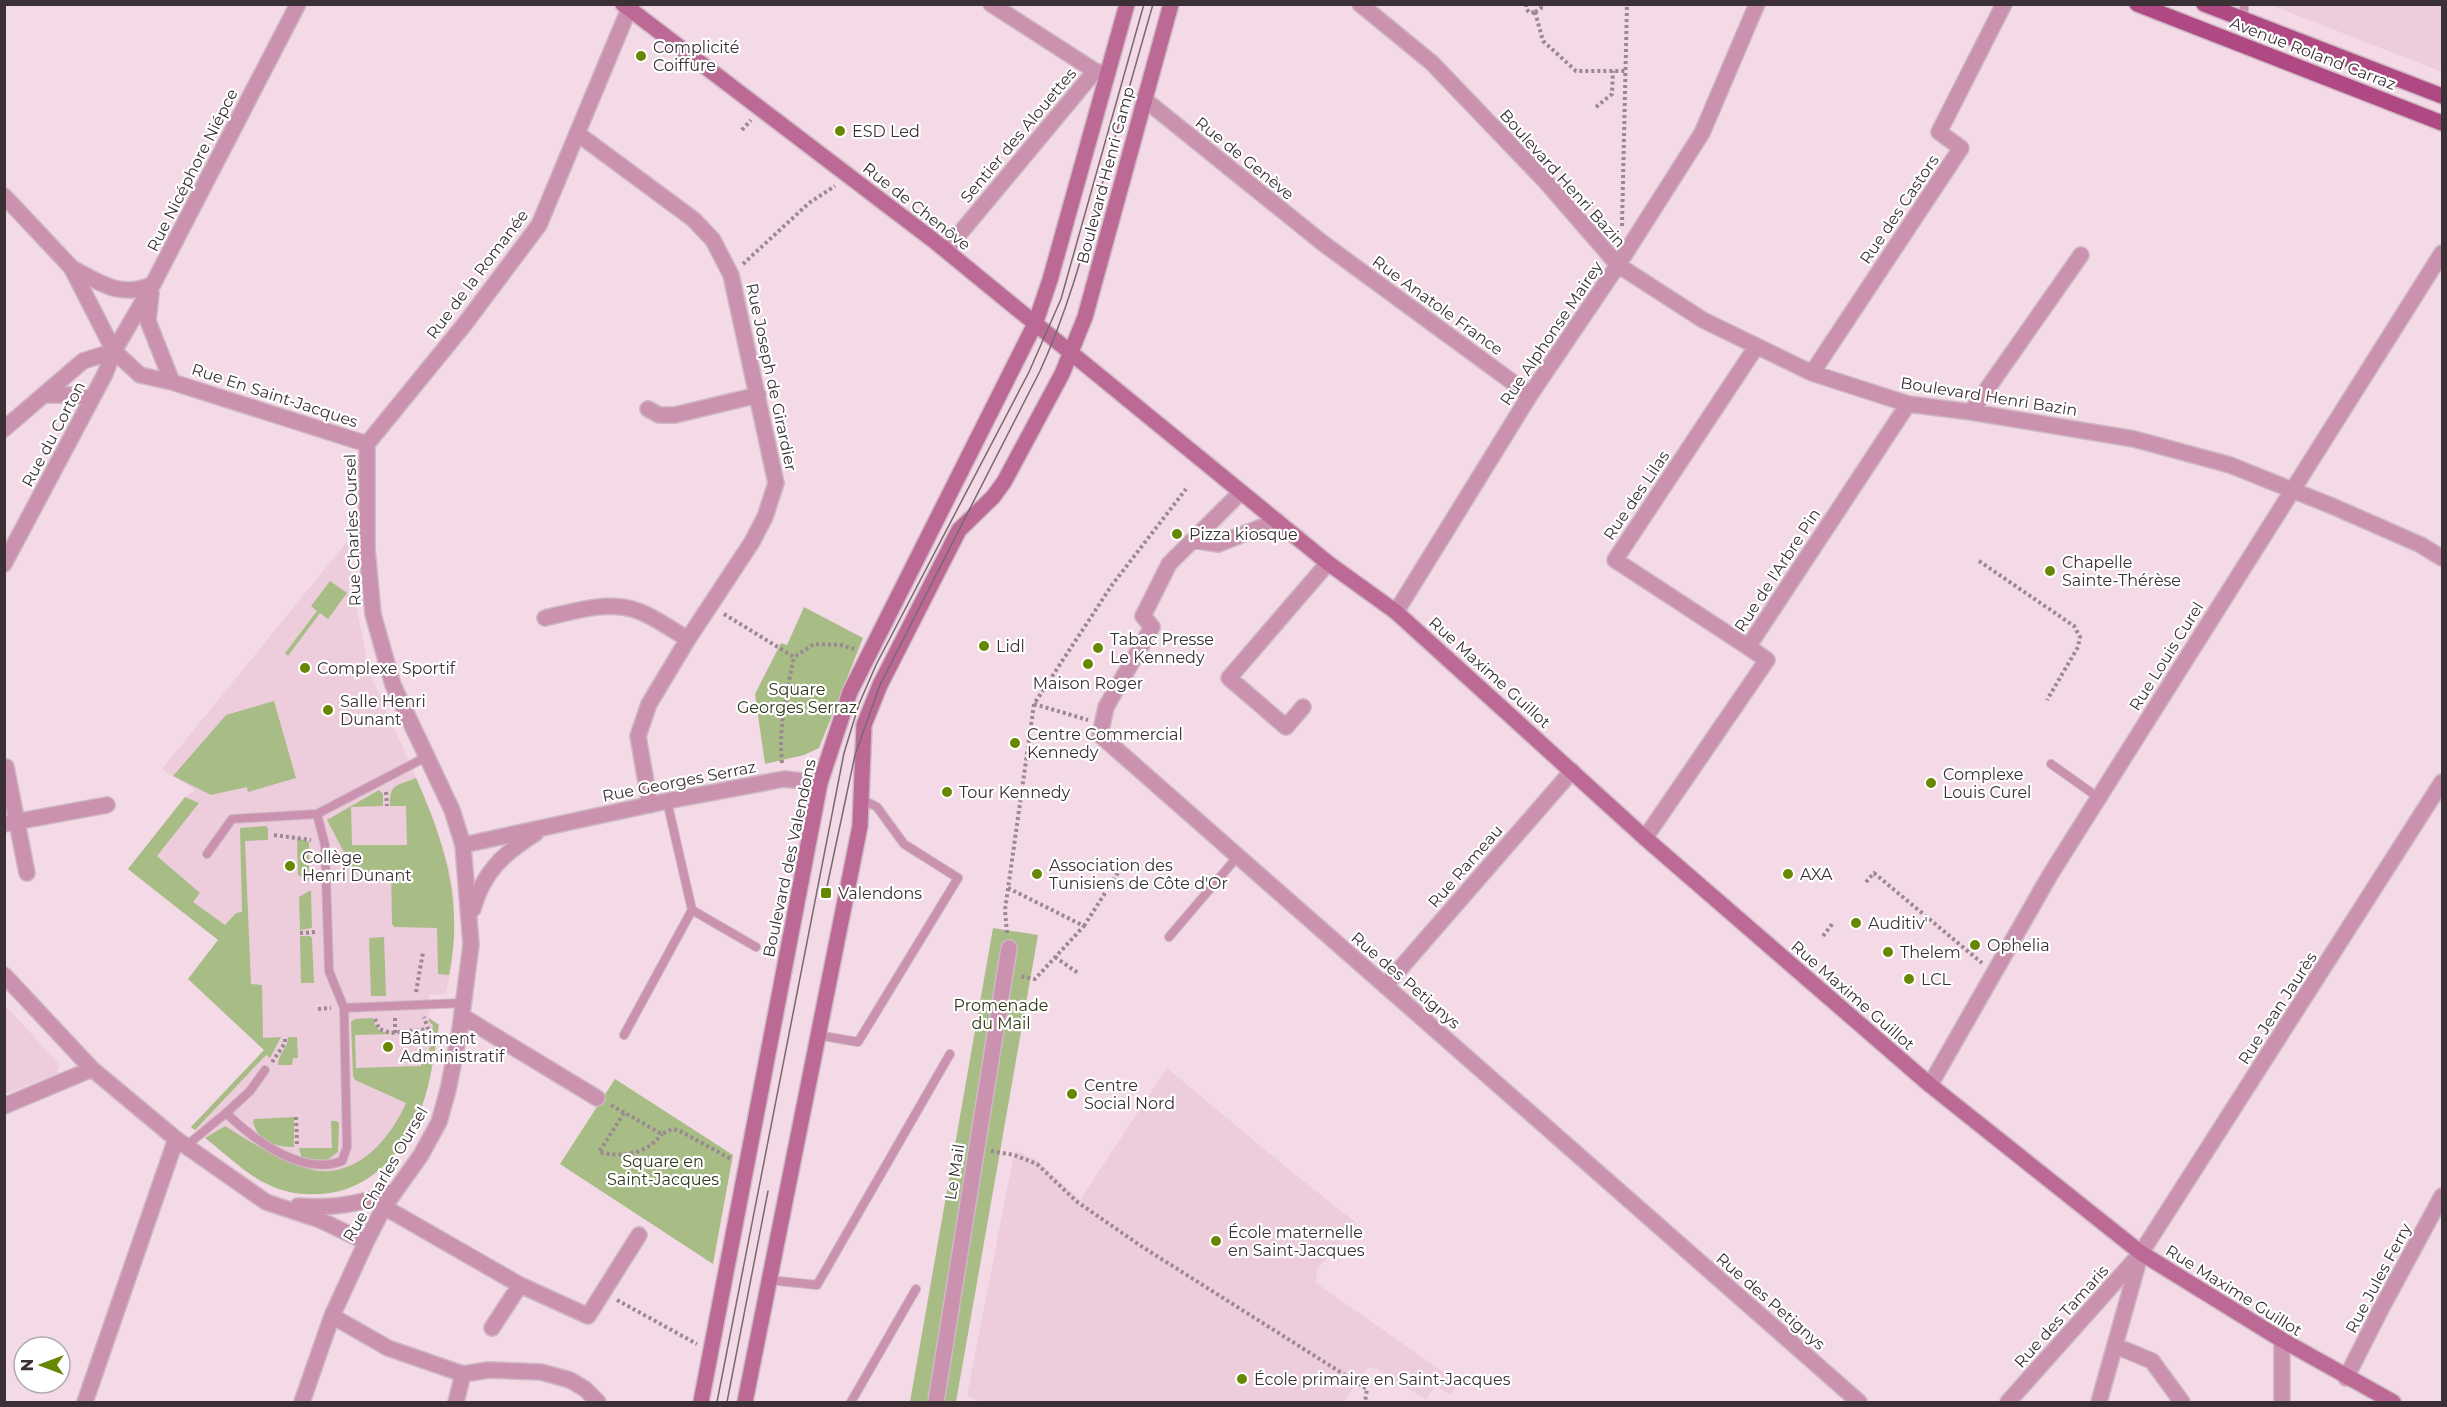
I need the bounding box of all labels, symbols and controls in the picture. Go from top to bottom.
street label: Avenue Roland Carraz [2227,13,2398,94]
place label: Complicité Coiffure [653,38,739,75]
marker: Complicité Coiffure [634,49,648,63]
street label: Sentier des Alouettes [956,64,1080,207]
street label: Boulevard Henri Camp [1073,84,1138,266]
street label: Rue Nicéphore Niépce [143,86,242,255]
street label: Boulevard Henri Bazin [1496,106,1630,251]
street label: Rue de Genève [1192,113,1298,204]
place label: ESD Led [852,122,920,141]
marker: ESD Led [833,124,847,138]
street label: Rue des Castors [1856,151,1943,267]
street label: Rue de Chenôve [859,158,974,254]
street label: Rue de la Romanée [423,206,532,343]
street label: Rue Anatole France [1369,252,1507,359]
street label: Rue Alphonse Mairey [1496,257,1607,409]
street label: Rue Joseph de Girardier [742,281,801,473]
street label: Rue En Saint-Jacques [189,360,361,431]
street label: Boulevard Henri Bazin [1899,373,2079,420]
street label: Rue du Corton [18,378,89,490]
street label: Rue des Lilas [1599,447,1673,544]
street label: Rue Charles Oursel [340,454,365,606]
street label: Rue de l'Arbre Pin [1731,505,1824,635]
place label: Pizza kiosque [1189,525,1298,544]
marker: Pizza kiosque [1170,527,1184,541]
place label: Chapelle Sainte-Thérèse [2062,553,2181,590]
marker: Chapelle Sainte-Thérèse [2043,564,2057,578]
street label: Rue Louis Curel [2125,598,2207,714]
street label: Rue Maxime Guillot [1425,613,1555,732]
place label: Tabac Presse Le Kennedy [1110,630,1214,667]
place label: Lidl [996,637,1025,656]
marker: Lidl [977,639,991,653]
marker: Tabac Presse Le Kennedy [1091,641,1105,655]
marker: Maison Roger [1081,657,1095,671]
place label: Complexe Sportif [317,659,456,678]
marker: Complexe Sportif [298,661,312,675]
place label: Maison Roger [1033,674,1143,693]
park label: Square Georges Serraz [737,680,857,717]
place label: Salle Henri Dunant [340,692,426,729]
marker: Salle Henri Dunant [321,703,335,717]
place label: Centre Commercial Kennedy [1027,725,1183,762]
marker: Centre Commercial Kennedy [1008,736,1022,750]
street label: Rue Georges Serraz [601,757,758,806]
street label: Boulevard des Valendons [759,757,820,959]
place label: Complexe Louis Curel [1943,765,2031,802]
marker: Complexe Louis Curel [1924,776,1938,790]
place label: Tour Kennedy [959,783,1070,802]
marker: Tour Kennedy [940,785,954,799]
street label: Rue Rameau [1424,821,1507,912]
place label: Collège Henri Dunant [302,848,412,885]
place label: Association des Tunisiens de Côte d'Or [1049,856,1228,893]
marker: Collège Henri Dunant [283,859,297,873]
place label: AXA [1800,865,1833,884]
marker: Association des Tunisiens de Côte d'Or [1030,867,1044,881]
marker: AXA [1781,867,1795,881]
place label: Valendons [838,884,922,903]
marker: Valendons [819,886,833,900]
place label: Auditiv' [1868,914,1928,933]
marker: Auditiv' [1849,916,1863,930]
street label: Rue des Petignys [1347,928,1464,1033]
place label: Ophelia [1987,936,2050,955]
street label: Rue Maxime Guillot [1787,937,1919,1054]
marker: Ophelia [1968,938,1982,952]
place label: Thelem [1900,943,1961,962]
marker: Thelem [1881,945,1895,959]
street label: Rue Jean Jaurès [2234,948,2321,1068]
place label: LCL [1921,970,1952,989]
marker: LCL [1902,972,1916,986]
park label: Promenade du Mail [954,996,1048,1033]
place label: Bâtiment Administratif [400,1029,505,1066]
marker: Bâtiment Administratif [381,1040,395,1054]
place label: Centre Social Nord [1084,1076,1175,1113]
marker: Centre Social Nord [1065,1087,1079,1101]
street label: Rue Charles Oursel [339,1104,432,1245]
street label: Le Mail [941,1143,968,1201]
park label: Square en Saint-Jacques [607,1152,719,1189]
street label: Rue Jules Ferry [2341,1220,2416,1336]
place label: École maternelle en Saint-Jacques [1228,1223,1365,1260]
marker: École maternelle en Saint-Jacques [1209,1234,1223,1248]
street label: Rue Maxime Guillot [2162,1241,2306,1340]
street label: Rue des Petignys [1712,1249,1829,1354]
street label: Rue des Tamaris [2010,1261,2113,1372]
north arrow [12,1335,72,1395]
text: N [18,1359,37,1371]
place label: École primaire en Saint-Jacques [1254,1370,1511,1389]
marker: École primaire en Saint-Jacques [1235,1372,1249,1386]

